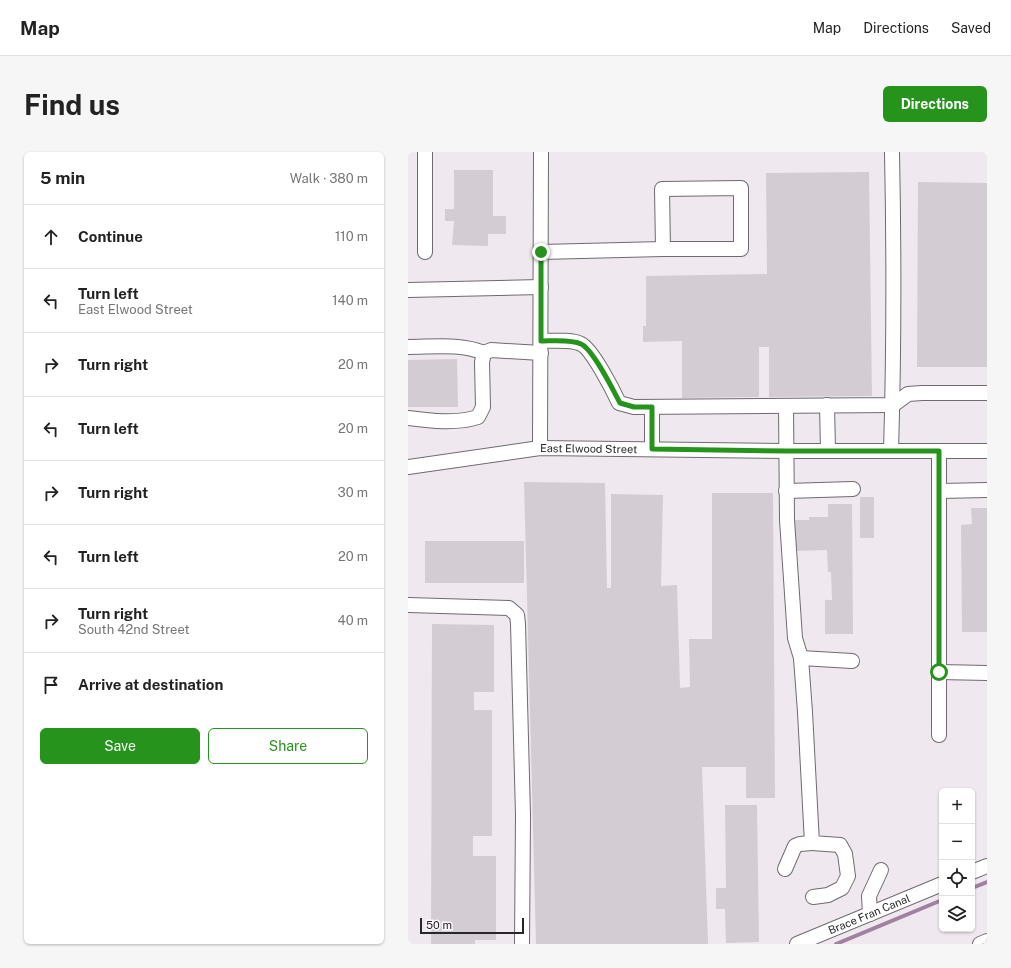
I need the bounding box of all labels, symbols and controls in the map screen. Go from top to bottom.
text: Map [20,17,60,39]
text: Map [813,20,841,36]
text: Directions [863,20,929,36]
text: Saved [951,20,991,36]
button: Directions [883,86,987,122]
text: Find us [24,88,120,121]
text: 5 min [40,168,85,188]
text: Walk · 380 m [290,171,368,186]
icon: ahead [40,226,62,248]
text: Continue [78,228,143,245]
text: 110 m [335,229,368,244]
route end [532,243,550,261]
text: Turn left [78,285,139,302]
icon: left [40,290,62,312]
text: 140 m [332,293,368,308]
text: East Elwood Street [78,302,193,317]
icon: right [40,354,62,376]
text: Turn right [78,356,148,373]
text: 20 m [338,357,368,372]
icon: left [40,418,62,440]
text: Turn left [78,420,139,437]
text: 20 m [338,421,368,436]
street label: East Elwood Street [540,442,637,455]
icon: right [40,482,62,504]
text: Turn right [78,484,148,501]
text: 30 m [338,485,368,500]
icon: left [40,546,62,568]
text: Turn left [78,548,139,565]
text: 20 m [338,549,368,564]
text: Turn right [78,605,148,622]
icon: right [40,610,62,632]
text: 40 m [337,613,368,628]
text: South 42nd Street [78,622,190,637]
route start [930,663,948,681]
icon: arrive [40,674,62,696]
text: Arrive at destination [78,676,223,693]
button: Save [40,728,200,764]
button: Share [208,728,368,764]
map controls [939,788,975,932]
button: + [939,788,975,824]
button: − [939,824,975,860]
button: locate [939,860,975,896]
street label: Brace Fran Canal [826,892,912,936]
button: layers [939,896,975,932]
scale bar [420,916,524,935]
text: 50 m [426,919,452,931]

